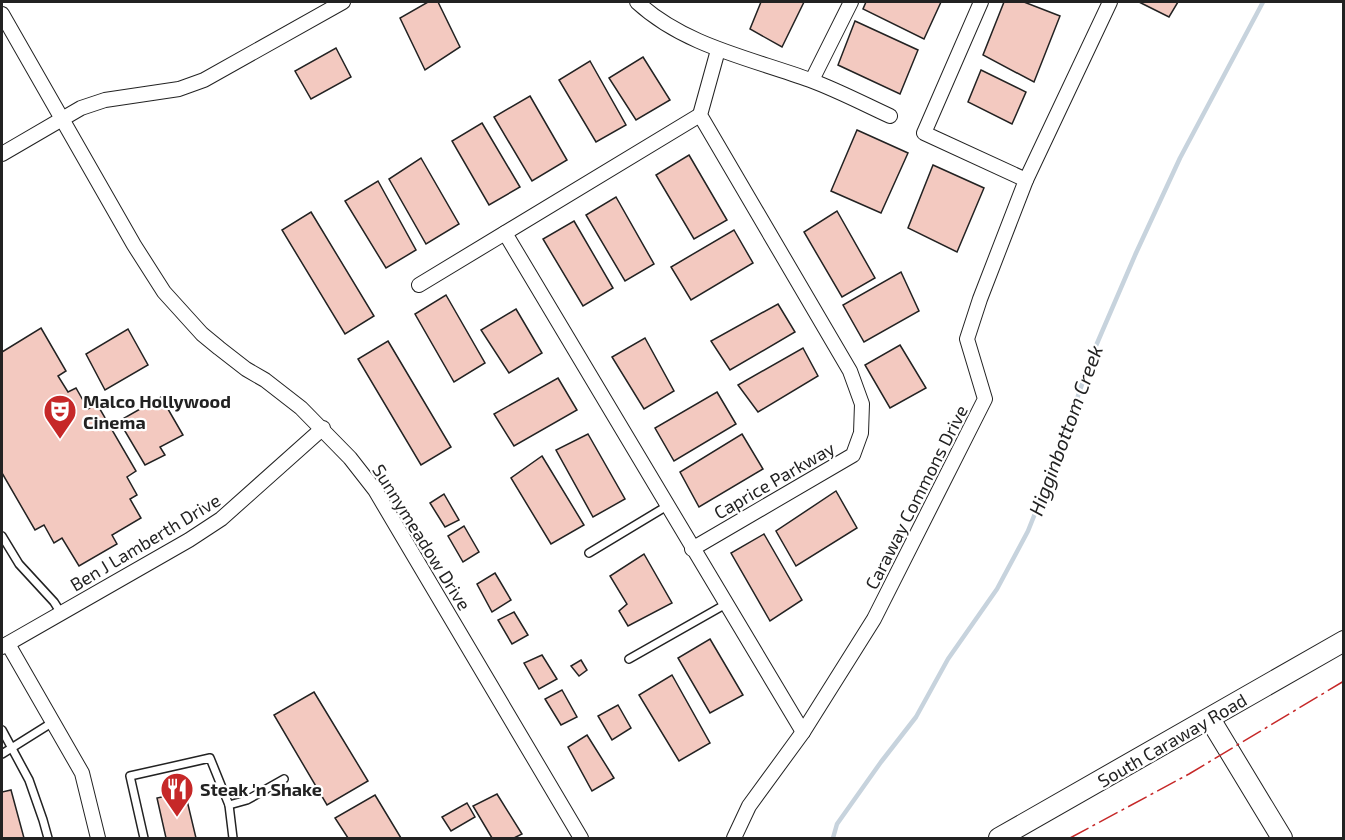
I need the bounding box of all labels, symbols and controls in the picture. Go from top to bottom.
water label: Higginbottom Creek [1023,341,1107,519]
place label: Malco Hollywood Cinema [83,390,231,433]
theatre icon: Malco Hollywood Cinema [42,393,78,440]
street label: Caraway Commons Drive [860,401,972,593]
street label: Caprice Parkway [710,436,839,523]
street label: Sunnymeadow Drive [368,460,476,614]
street label: Ben J Lamberth Drive [66,488,224,596]
street label: South Caraway Road [1094,688,1250,792]
restaurant icon: Steak 'n Shake [159,771,195,818]
place label: Steak 'n Shake [200,778,322,800]

